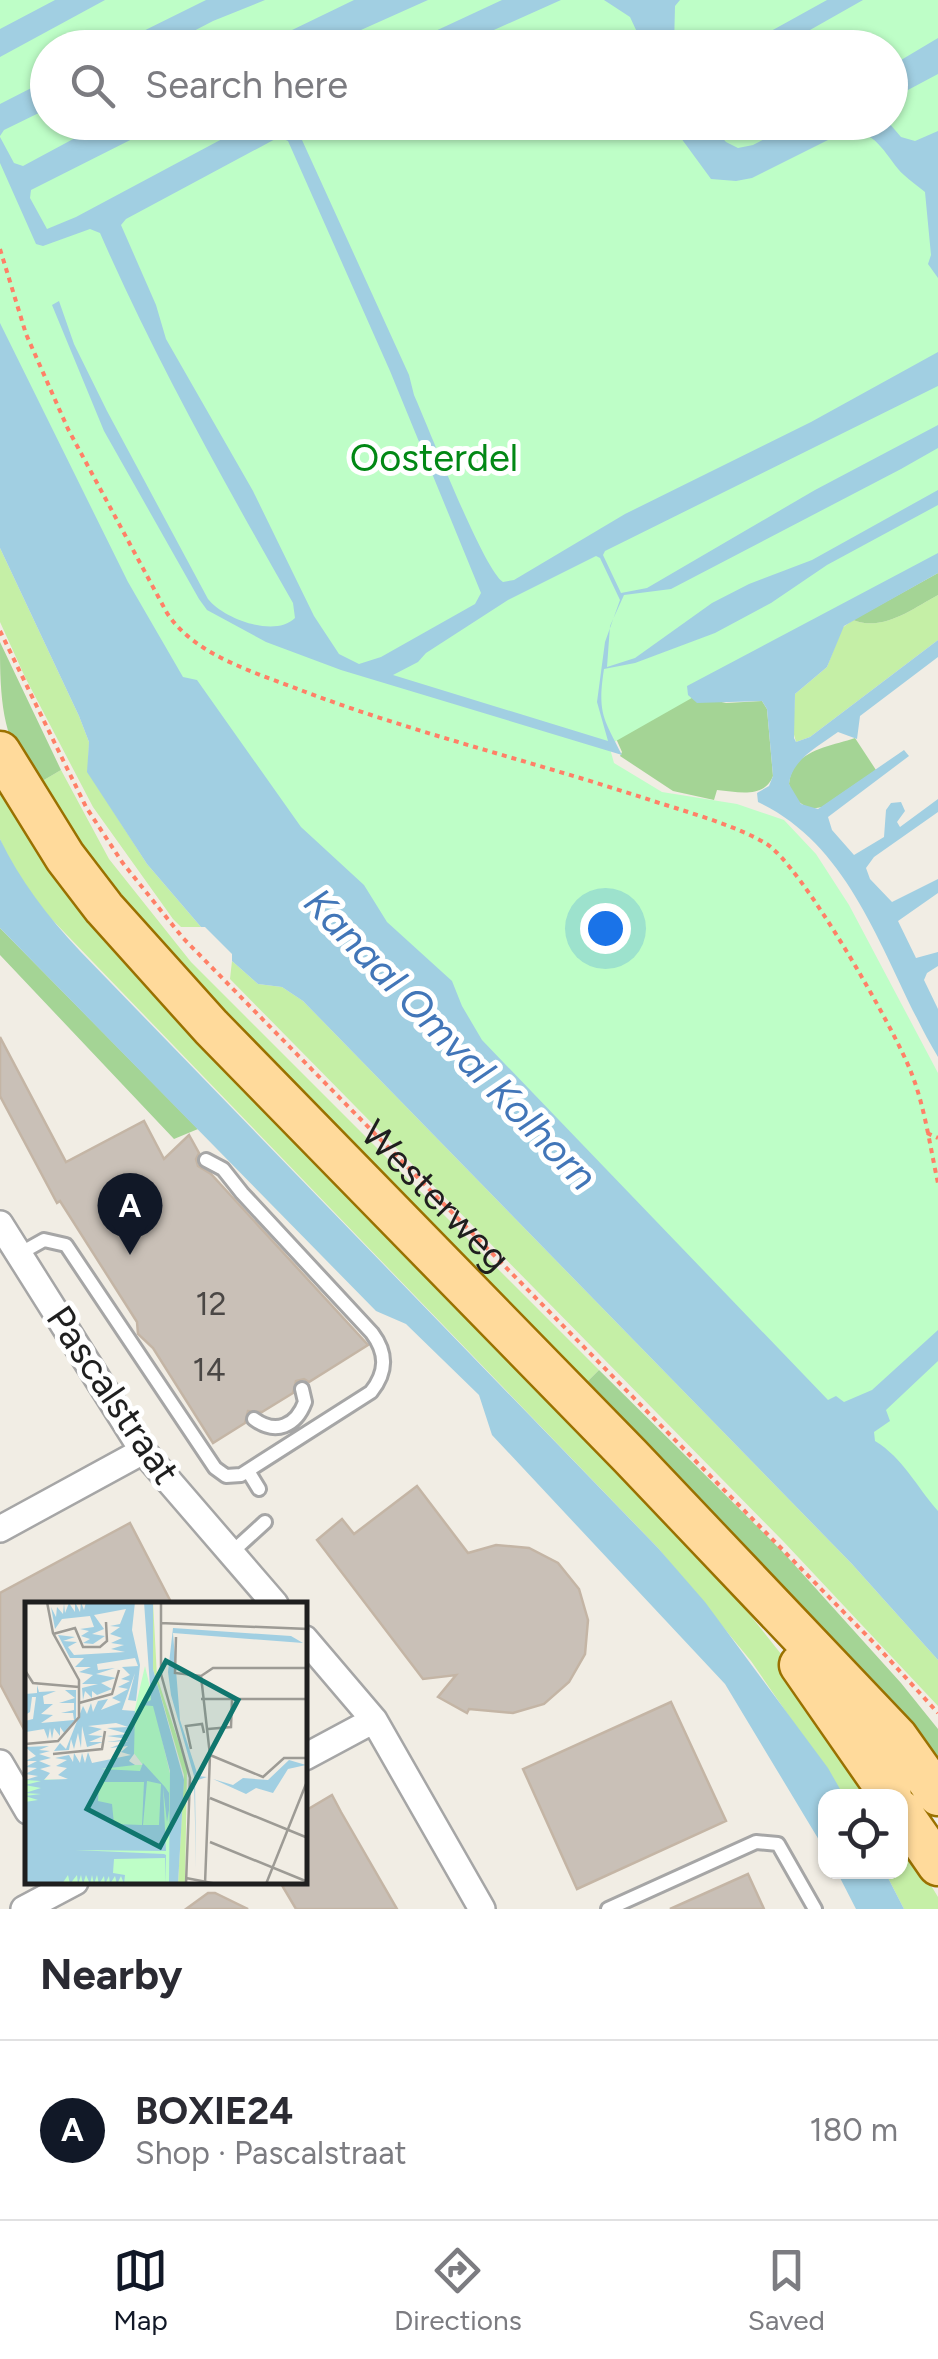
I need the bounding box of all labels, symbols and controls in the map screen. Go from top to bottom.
search box [30,30,908,140]
icon: search [65,58,120,113]
text: Search here [145,62,348,108]
park label: Oosterdel [350,435,518,481]
water label: Kanaal Omval Kolhorn [295,878,607,1200]
your location [580,903,631,954]
street label: Westerweg [351,1110,520,1281]
pin: A [98,1172,162,1255]
house number: 12 [195,1285,227,1323]
street label: Pascalstraat [37,1297,189,1493]
house number: 14 [192,1351,226,1389]
inset map [25,1602,308,1884]
map controls [818,1789,908,1879]
button: locate [818,1789,908,1879]
text: Nearby [40,1949,182,2000]
text: BOXIE24 [135,2088,293,2134]
text: A [61,2111,84,2149]
text: 180 m [809,2111,898,2149]
text: Shop · Pascalstraat [135,2134,407,2172]
tab: Map [113,2243,168,2337]
tab: Directions [394,2243,522,2337]
tab: Saved [748,2243,825,2337]

